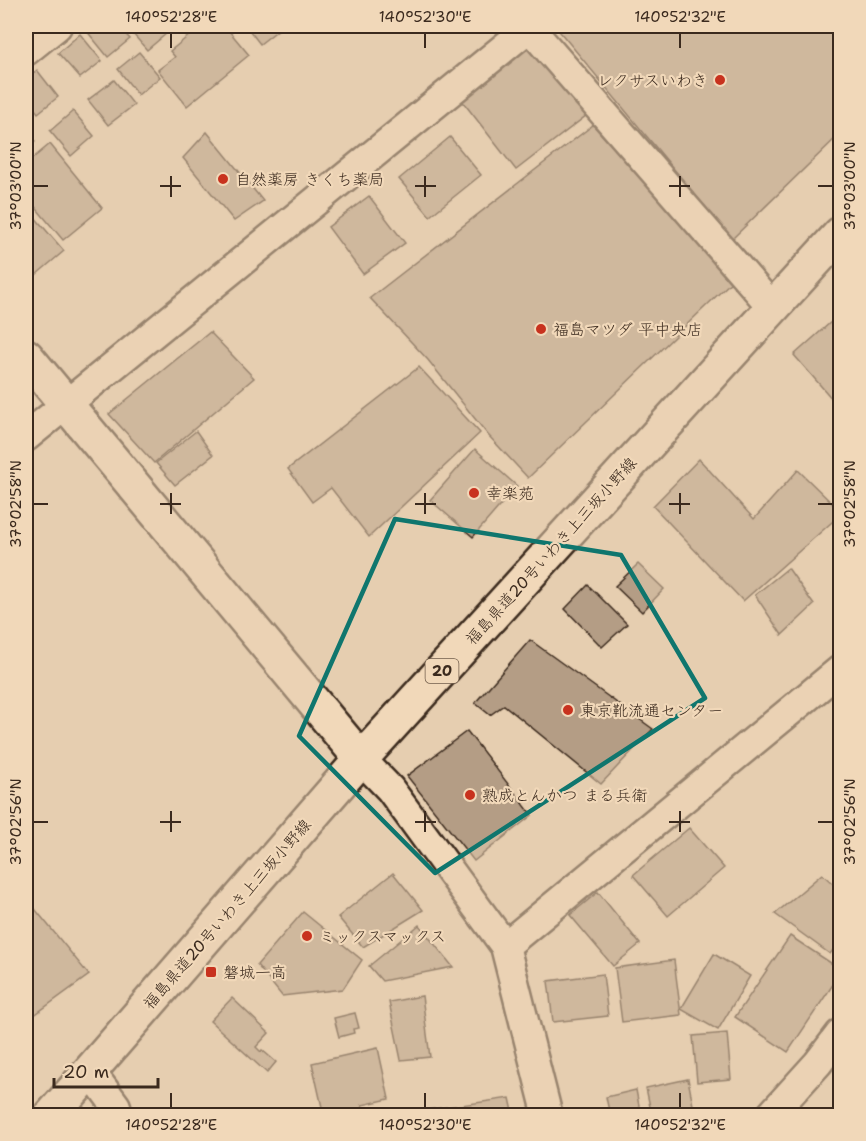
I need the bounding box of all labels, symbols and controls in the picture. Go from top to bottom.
text: 140°52'28"E [125,7,217,27]
text: 140°52'30"E [379,7,471,27]
text: 140°52'32"E [634,7,726,27]
place label: レクサスいわき [597,70,708,91]
marker: レクサスいわき [713,73,727,87]
text: 37°03'00"N [6,141,26,231]
text: 37°03'00"N [840,141,860,231]
place label: 自然薬房 きくち薬局 [235,169,384,190]
marker: 自然薬房 きくち薬局 [216,172,230,186]
place label: 福島マツダ 平中央店 [553,319,702,340]
marker: 福島マツダ 平中央店 [534,322,548,336]
street label: 福島県道20号いわき上三坂小野線 [461,453,641,649]
text: 37°02'58"N [6,460,26,548]
text: 37°02'58"N [840,460,860,548]
place label: 幸楽苑 [486,483,534,504]
marker: 幸楽苑 [467,486,481,500]
road number: 20 [426,659,458,683]
place label: 東京靴流通センター [580,700,723,721]
marker: 東京靴流通センター [561,703,575,717]
text: 37°02'56"N [6,778,26,866]
text: 37°02'56"N [840,778,860,866]
place label: 熟成とんかつ まる兵衛 [482,785,647,806]
marker: 熟成とんかつ まる兵衛 [463,788,477,802]
street label: 福島県道20号いわき上三坂小野線 [138,814,316,1014]
place label: ミックスマックス [319,926,446,947]
marker: ミックスマックス [300,929,314,943]
place label: 磐城一高 [223,962,287,983]
marker: 磐城一高 [204,965,218,979]
scale bar [54,1051,158,1089]
text: 20 m [63,1060,109,1084]
text: 140°52'28"E [125,1115,217,1135]
text: 140°52'30"E [379,1115,471,1135]
text: 140°52'32"E [634,1115,726,1135]

